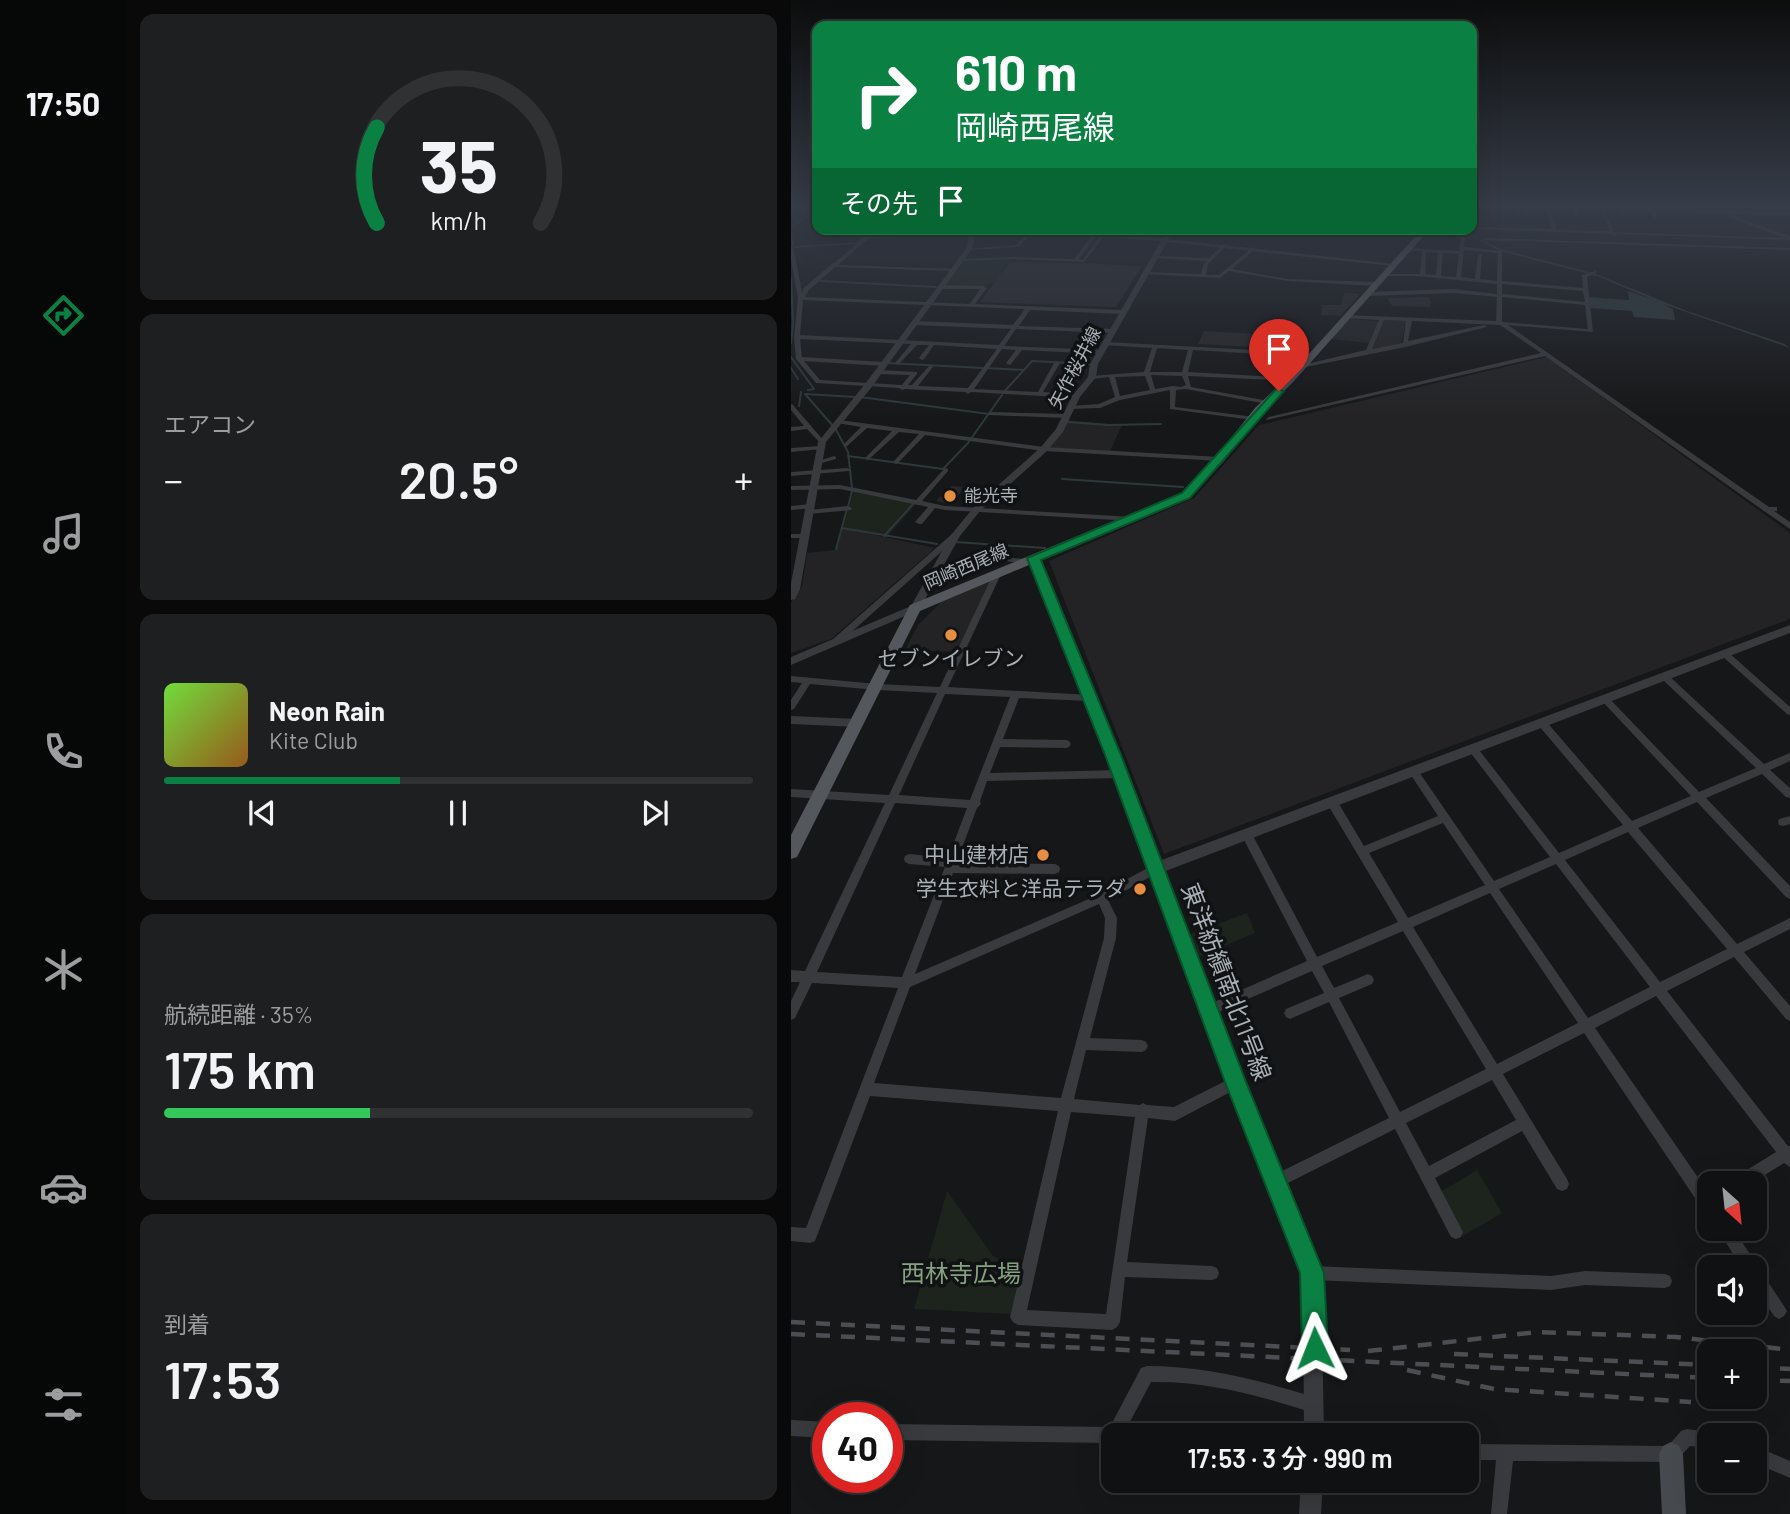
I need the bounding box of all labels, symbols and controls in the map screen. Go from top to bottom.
text: 610 m [955,42,1077,101]
icon: right [840,49,931,140]
text: 17:50 [26,84,100,122]
text: 岡崎西尾線 [955,107,1115,145]
text: 35 [419,120,498,208]
icon: arrive [932,182,970,220]
text: その先 [840,187,918,218]
text: km/h [430,205,487,235]
icon: directions [39,291,88,340]
pin [1249,319,1309,391]
street label: 矢作桜井線 [1043,323,1105,412]
icon: arrive [1260,330,1298,368]
text: エアコン [164,410,256,438]
text: 20.5° [399,447,518,509]
text: − [164,456,183,502]
text: + [734,456,753,502]
place label: 能光寺 [964,484,1018,506]
marker: 能光寺 [942,488,958,504]
icon: music [39,509,88,558]
street label: 岡崎西尾線 [920,538,1011,594]
marker: セブンイレブン [943,627,959,643]
place label: セブンイレブン [878,645,1025,670]
text: Neon Rain [269,695,385,726]
text: Kite Club [269,726,358,754]
icon: phone [39,727,88,776]
icon: previous [243,794,281,832]
icon: pause [439,794,477,832]
icon: next [636,794,674,832]
place label: 中山建材店 [924,841,1029,866]
marker: 中山建材店 [1035,847,1051,863]
place label: 学生衣料と洋品テラダ [916,875,1126,900]
street label: 東洋紡績南北11号線 [1176,879,1278,1084]
marker: 学生衣料と洋品テラダ [1132,881,1148,897]
icon: climate [39,945,88,994]
text: 航続距離 · 35% [164,1000,313,1028]
text: 175 km [164,1037,316,1099]
icon: car [39,1163,88,1212]
north arrow [1697,1171,1767,1241]
map controls [1697,1171,1767,1493]
button: sound [1697,1255,1767,1325]
park label: 西林寺広場 [901,1258,1021,1287]
text: 到着 [164,1310,210,1338]
position arrow [1278,1311,1352,1385]
button: + [1697,1339,1767,1409]
text: 17:53 [164,1347,281,1409]
icon: filters [39,1380,88,1429]
speed limit sign: 40 [812,1402,903,1493]
button: − [1697,1423,1767,1493]
text: 17:53 · 3 分 · 990 m [1187,1442,1393,1473]

